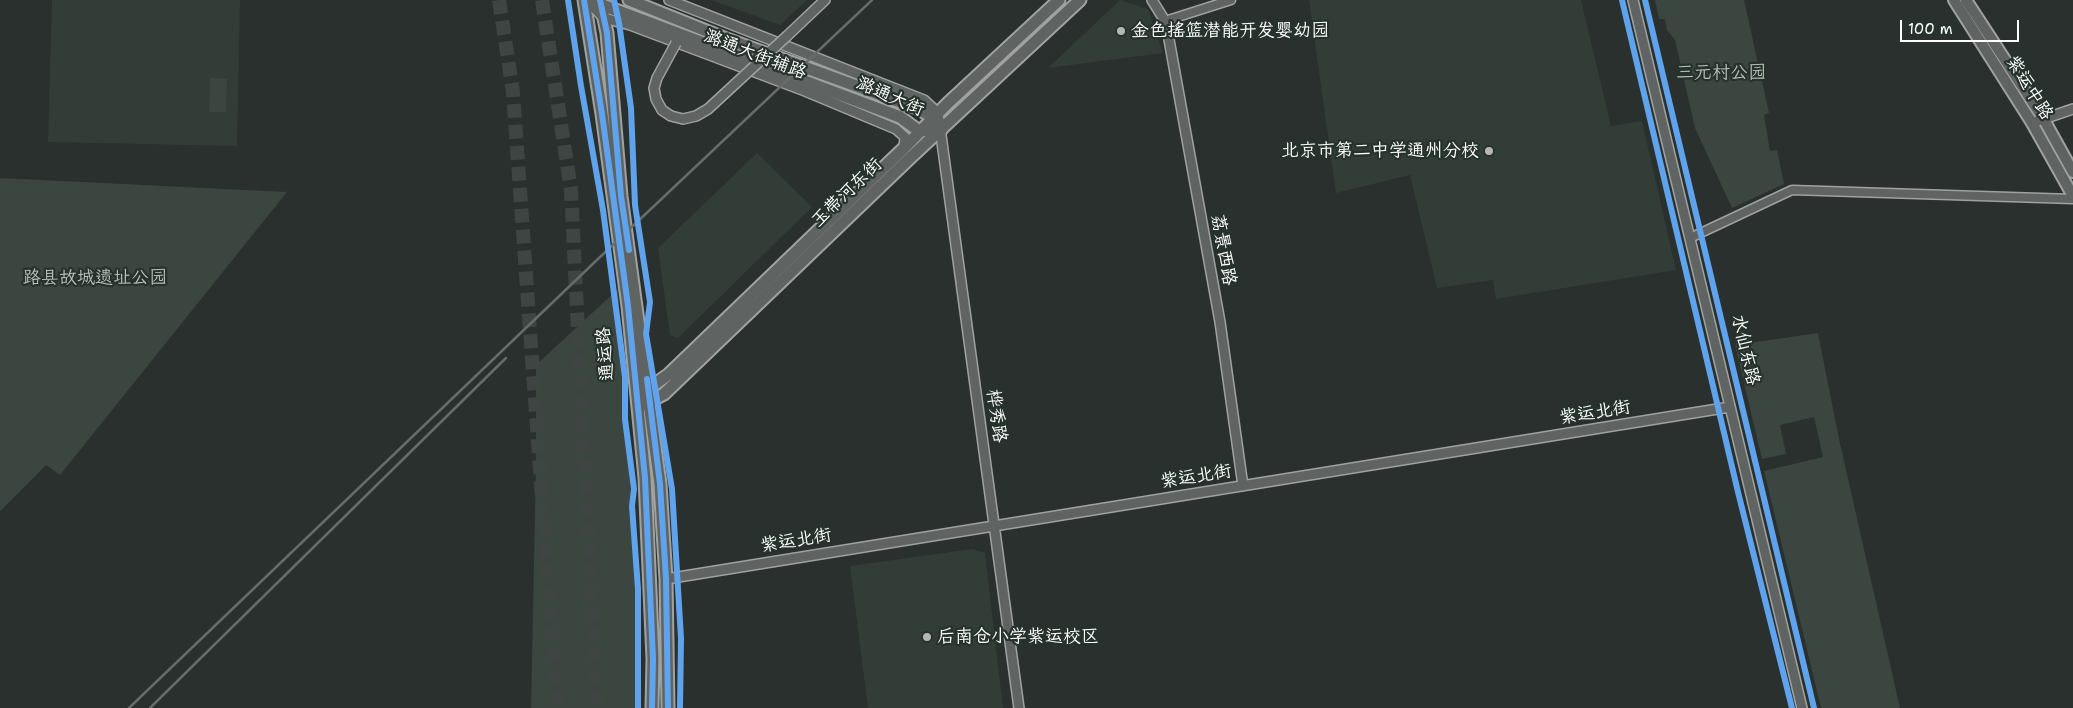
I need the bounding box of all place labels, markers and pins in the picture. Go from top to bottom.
place label: 金色摇篮潜能开发婴幼园 [1131,20,1329,42]
marker: 金色摇篮潜能开发婴幼园 [1115,25,1127,37]
place label: 北京市第二中学通州分校 [1281,140,1479,162]
marker: 北京市第二中学通州分校 [1483,145,1495,157]
place label: 后南仓小学紫运校区 [937,626,1099,648]
marker: 后南仓小学紫运校区 [921,631,933,643]

